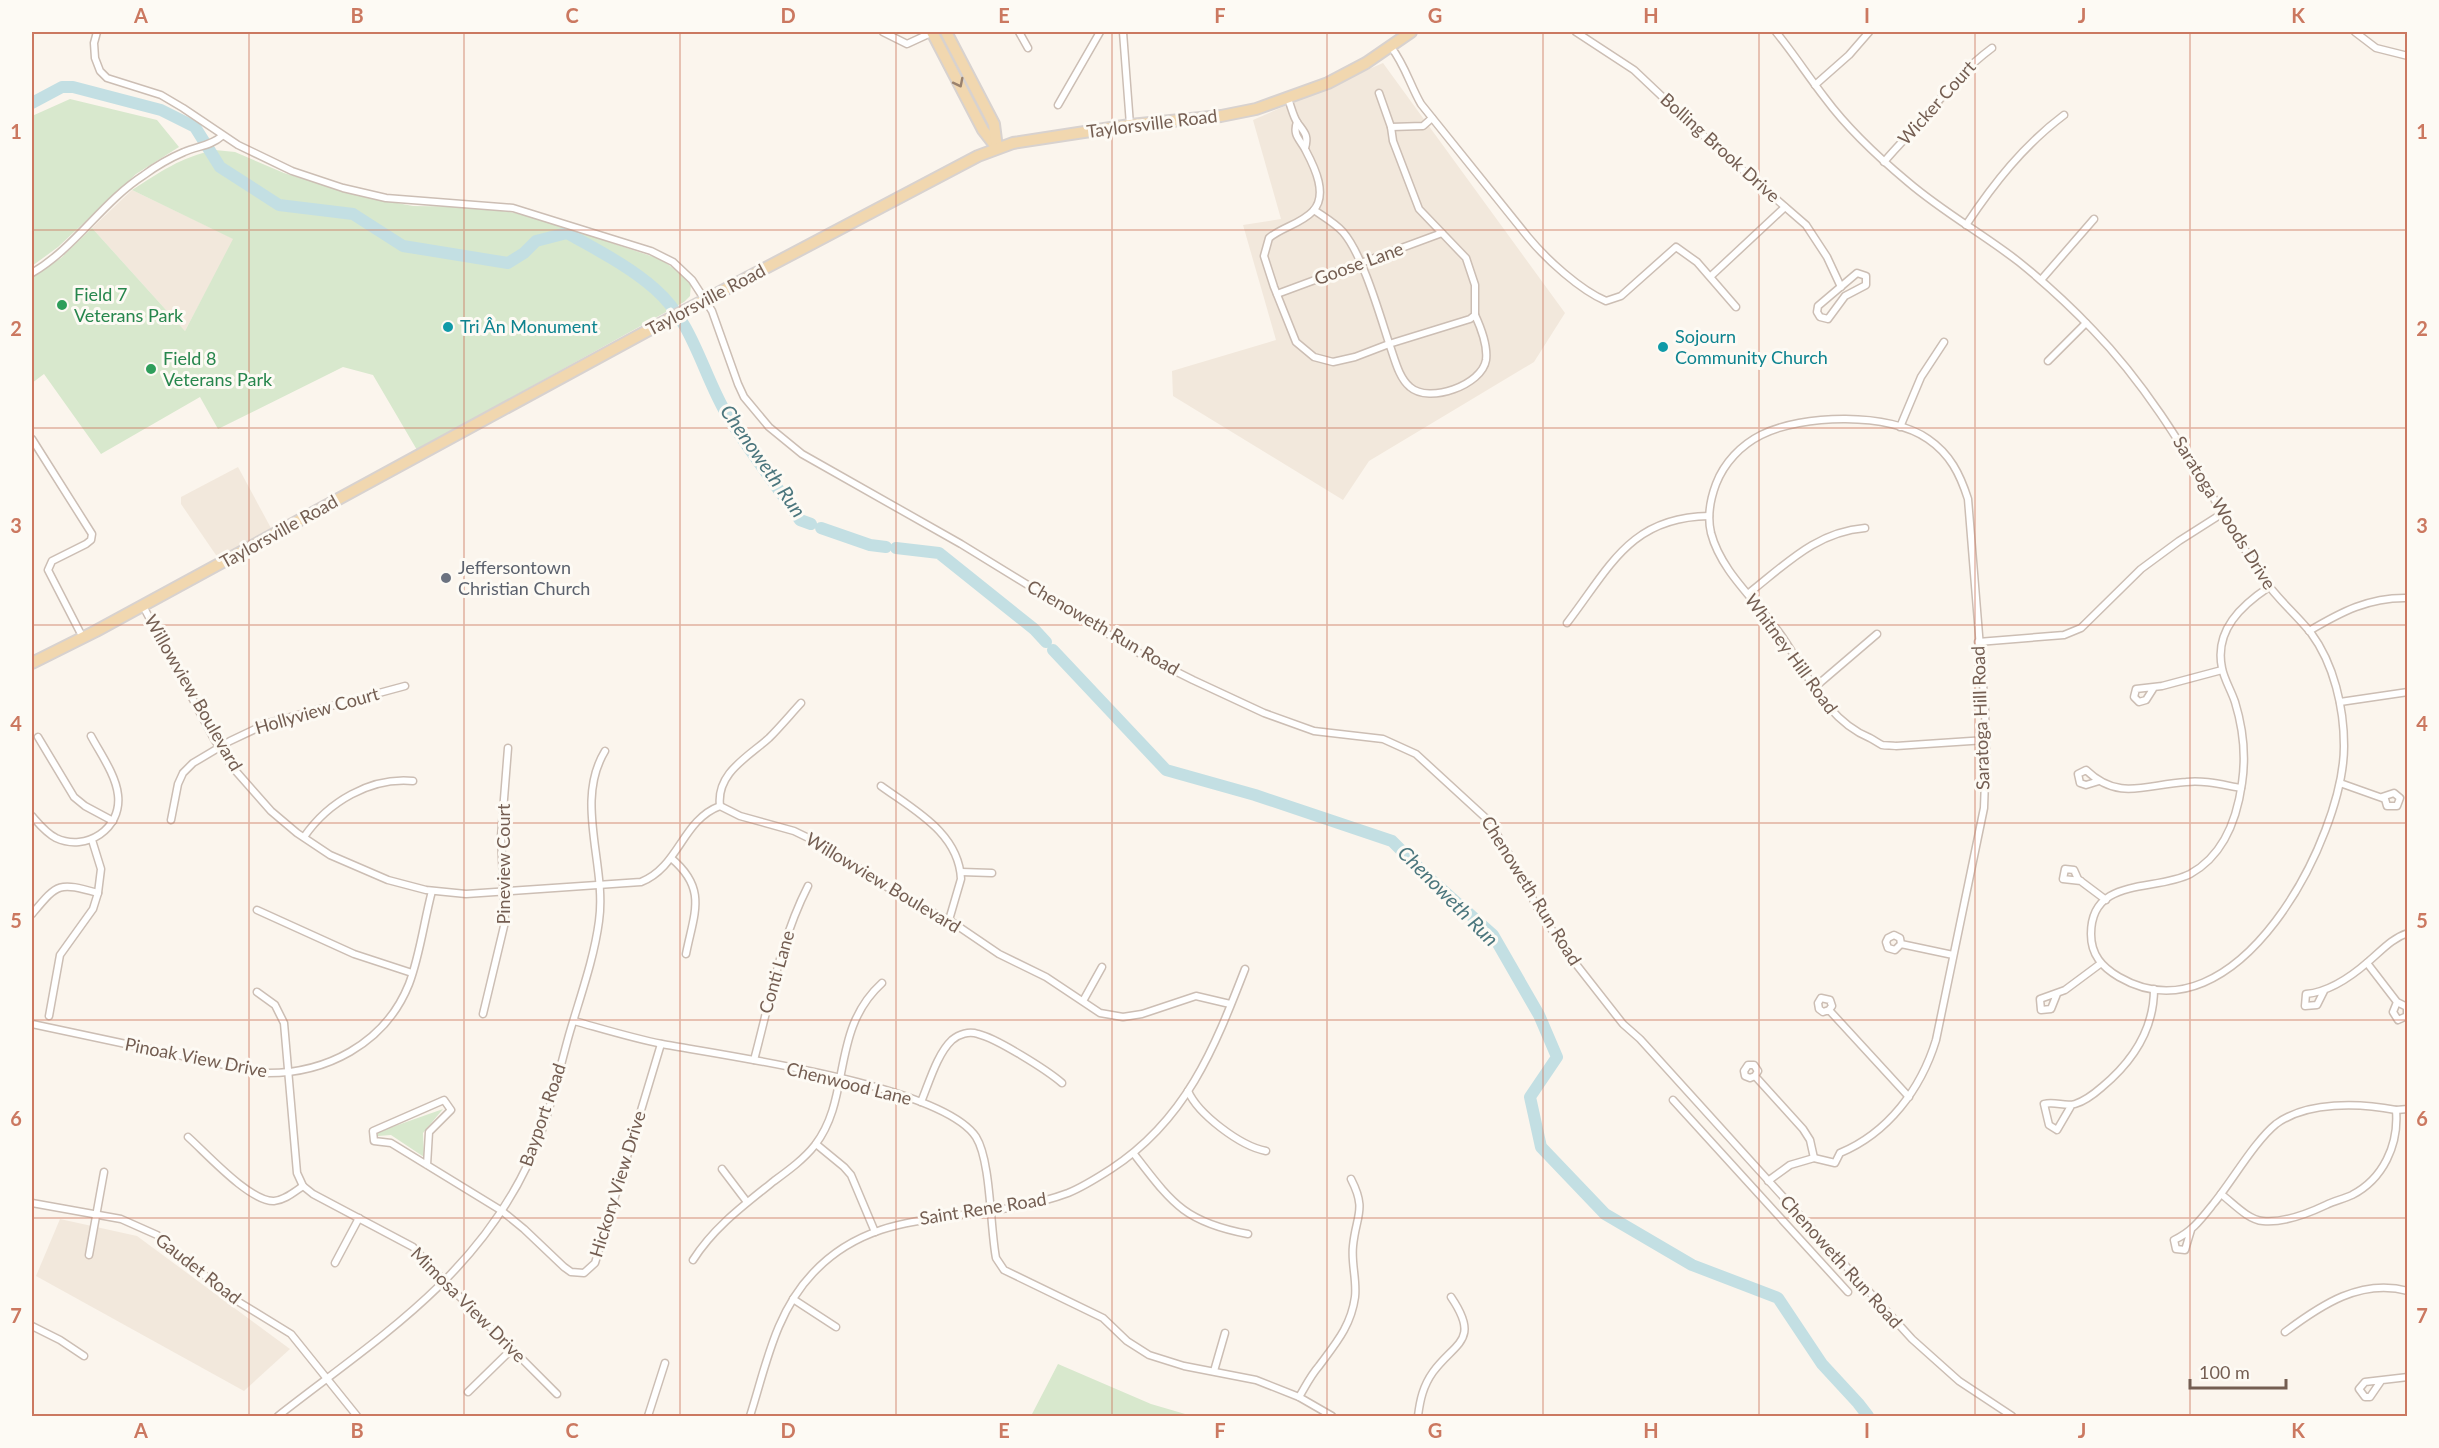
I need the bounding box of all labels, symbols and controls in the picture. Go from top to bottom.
text: A [133,3,148,27]
text: B [350,3,364,27]
text: C [565,3,579,27]
text: D [780,3,796,27]
text: E [998,3,1010,27]
text: F [1214,3,1226,27]
text: G [1428,3,1442,27]
text: H [1643,3,1659,27]
text: I [1864,3,1870,27]
text: J [2078,3,2086,27]
text: K [2291,3,2305,27]
street label: Wicker Court [1893,55,1980,149]
one-way arrow [952,77,963,88]
street label: Bolling Brook Drive [1656,88,1785,207]
street label: Taylorsville Road [1085,104,1218,142]
text: 1 [10,119,22,143]
text: 1 [2416,119,2428,143]
street label: Goose Lane [1311,237,1406,289]
street label: Taylorsville Road [642,259,769,340]
place label: Field 7 Veterans Park [74,283,184,326]
marker: Field 7 Veterans Park [55,298,69,312]
place label: Tri Ân Monument [460,315,598,337]
text: 2 [10,316,22,340]
text: 2 [2416,316,2428,340]
marker: Tri Ân Monument [441,320,455,334]
place label: Sojourn Community Church [1675,325,1828,368]
marker: Sojourn Community Church [1656,340,1670,354]
place label: Field 8 Veterans Park [163,347,273,390]
marker: Field 8 Veterans Park [144,362,158,376]
water label: Chenoweth Run [716,399,812,521]
street label: Saratoga Woods Drive [2169,432,2281,593]
street label: Taylorsville Road [216,490,341,573]
text: 3 [10,513,22,537]
text: 3 [2416,513,2428,537]
place label: Jeffersontown Christian Church [458,556,590,599]
marker: Jeffersontown Christian Church [439,571,453,585]
street label: Chenoweth Run Road [1024,575,1183,680]
street label: Whitney Hill Road [1741,589,1843,718]
street label: Willowview Boulevard [140,611,248,774]
street label: Saratoga Hill Road [1966,646,1994,791]
street label: Hollyview Court [252,682,382,738]
text: 4 [10,711,22,735]
text: 4 [2416,711,2428,735]
street label: Pineview Court [492,803,514,924]
street label: Chenoweth Run Road [1477,812,1587,969]
street label: Willowview Boulevard [802,827,965,937]
water label: Chenoweth Run [1393,840,1504,951]
text: 5 [10,908,22,932]
text: 5 [2416,908,2428,932]
street label: Conti Lane [754,928,798,1016]
street label: Pinoak View Drive [123,1032,269,1082]
street label: Chenwood Lane [784,1057,914,1109]
street label: Bayport Road [514,1060,570,1169]
text: 6 [10,1106,22,1130]
text: 6 [2416,1106,2428,1130]
street label: Hickory View Drive [584,1108,650,1260]
street label: Saint Rene Road [918,1187,1048,1229]
street label: Chenoweth Run Road [1776,1190,1907,1333]
street label: Gaudet Road [151,1228,246,1308]
street label: Mimosa View Drive [407,1242,531,1366]
text: 7 [10,1303,22,1327]
text: 7 [2416,1303,2428,1327]
scale bar [2190,1352,2286,1390]
text: 100 m [2199,1361,2250,1383]
text: A [133,1418,148,1442]
text: B [350,1418,364,1442]
text: C [565,1418,579,1442]
text: D [780,1418,796,1442]
text: E [998,1418,1010,1442]
text: F [1214,1418,1226,1442]
text: G [1428,1418,1442,1442]
text: H [1643,1418,1659,1442]
text: I [1864,1418,1870,1442]
text: J [2078,1418,2086,1442]
text: K [2291,1418,2305,1442]

